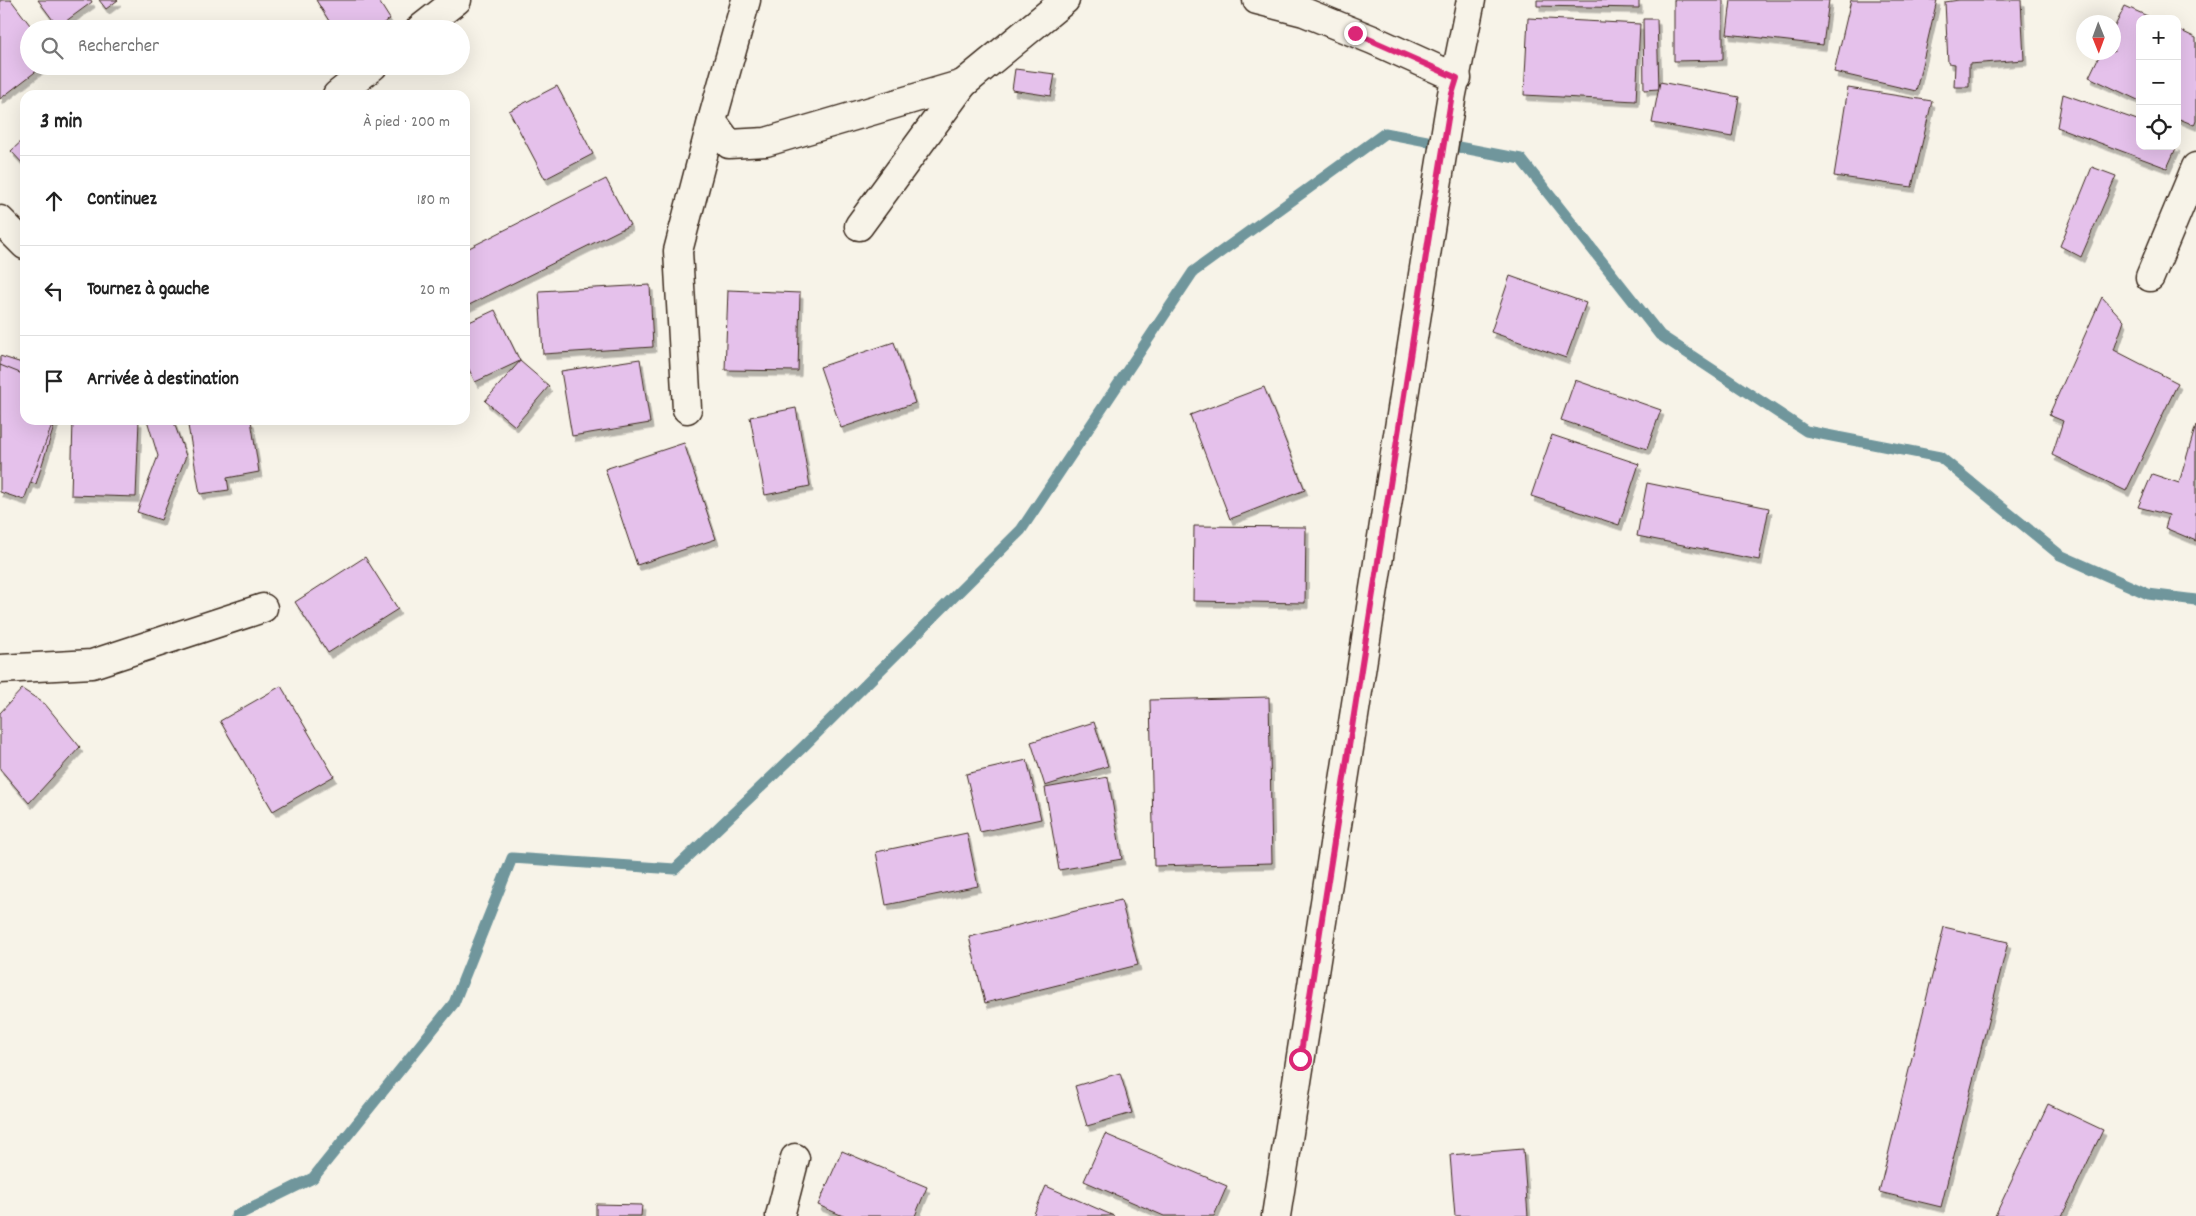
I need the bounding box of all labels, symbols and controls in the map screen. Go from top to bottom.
north arrow [2076,15,2121,60]
map controls [2136,15,2181,150]
button: + [2136,15,2181,60]
search box [20,20,470,75]
route end [1344,22,1367,45]
icon: search [38,34,66,62]
text: Rechercher [78,34,159,61]
button: − [2136,60,2181,105]
button: locate [2136,105,2181,150]
text: 3 min [40,108,82,138]
text: À pied · 200 m [363,111,450,134]
icon: ahead [40,187,68,215]
text: Continuez [87,187,157,214]
text: 180 m [417,189,450,212]
icon: left [40,277,68,305]
text: Tournez à gauche [87,277,209,304]
text: 20 m [420,279,450,302]
icon: arrive [40,367,68,395]
text: Arrivée à destination [87,367,239,394]
route start [1289,1048,1312,1071]

